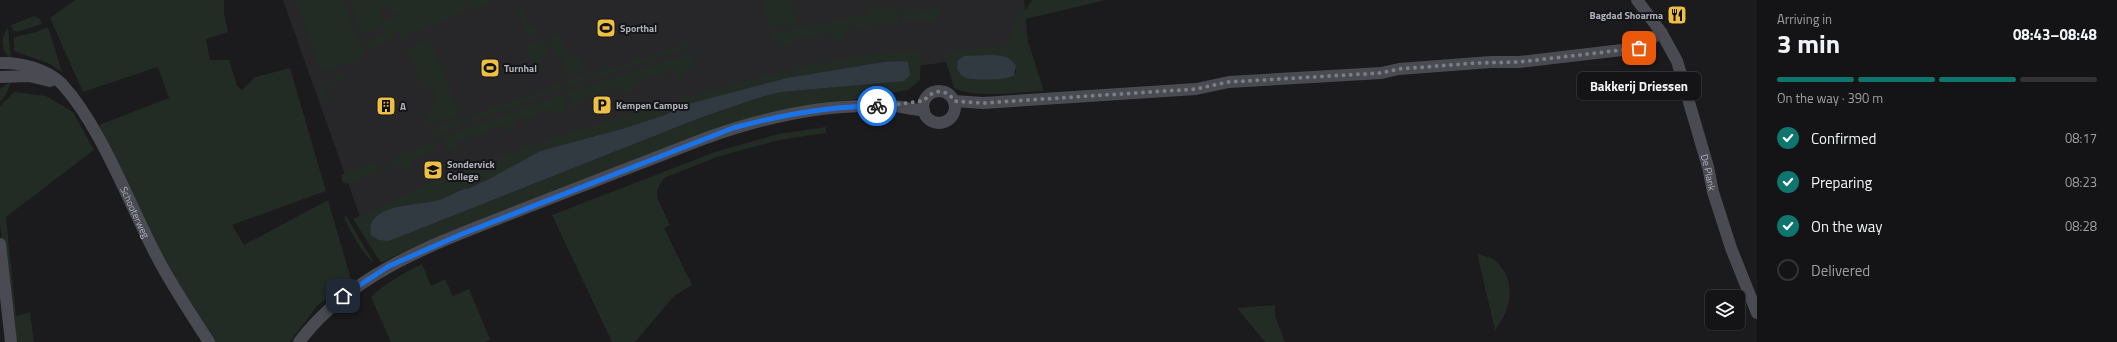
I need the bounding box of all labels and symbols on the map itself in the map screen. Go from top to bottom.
restaurant icon: Bagdad Shoarma [1666,4,1688,26]
place label: Bagdad Shoarma [1590,8,1663,23]
sports icon: Sporthal [595,17,617,39]
place label: Sporthal [620,21,657,36]
pin [1622,31,1656,65]
sports icon: Turnhal [479,57,501,79]
place label: Turnhal [504,61,537,76]
callout: Bakkerij Driessen [1577,72,1701,100]
courier [857,86,897,126]
parking icon: Kempen Campus [591,94,613,116]
building icon: A [375,95,397,117]
place label: Kempen Campus [616,98,688,113]
place label: A [400,99,406,114]
street label: De Plank [1697,152,1720,192]
place label: Sondervick College [447,157,496,184]
school or university icon: Sondervick College [422,159,444,181]
street label: Schooterweg [117,184,154,240]
pin [326,279,360,313]

